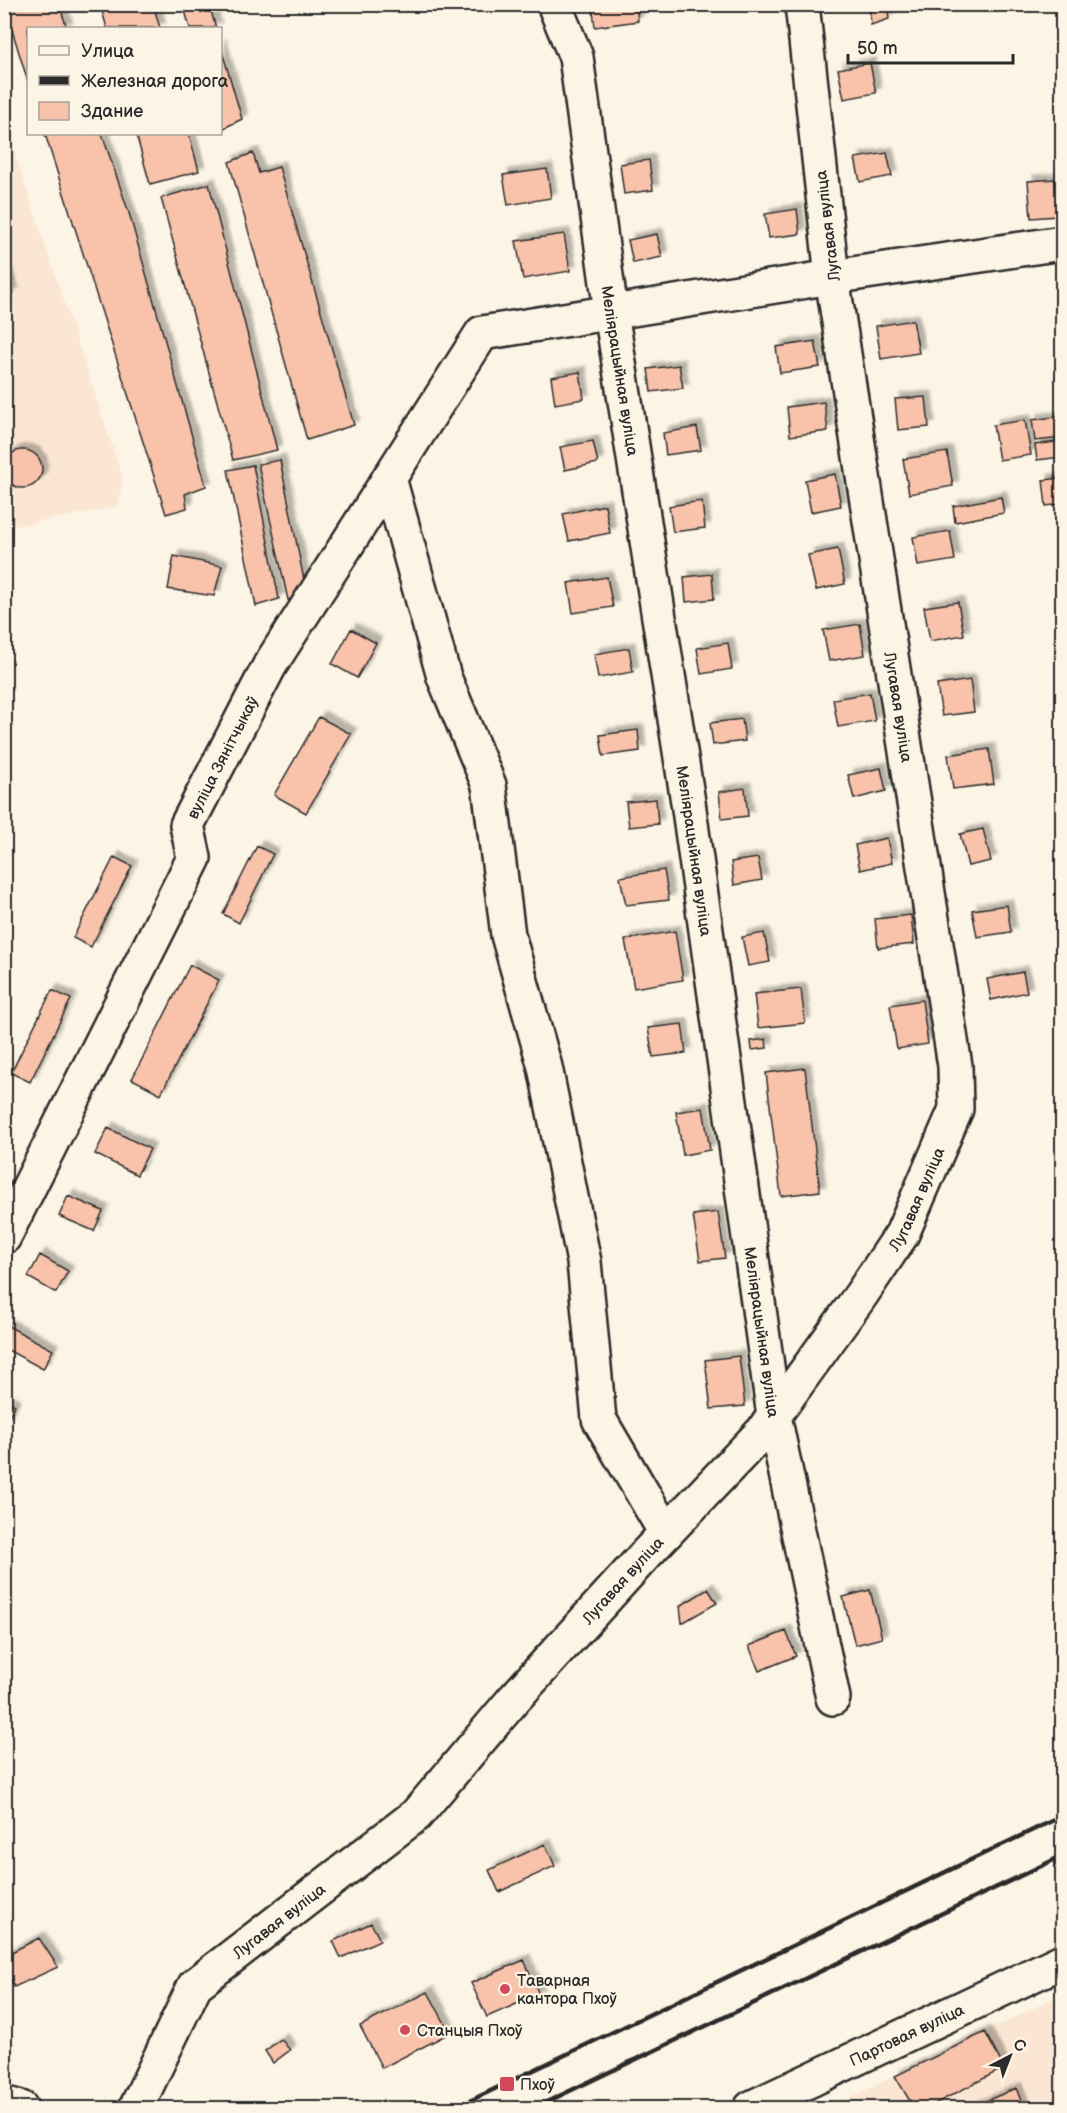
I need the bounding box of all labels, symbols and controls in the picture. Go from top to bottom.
legend [27,27,222,135]
scale bar [848,27,1013,65]
text: 50 m [857,38,898,59]
text: Улица [81,41,135,62]
text: Железная дорога [81,71,229,92]
text: Здание [81,101,143,122]
street label: Лугавая вуліца [812,169,845,283]
street label: Меліярацыйная вуліца [596,284,642,458]
street label: Лугавая вуліца [879,650,916,764]
street label: вуліца Зянітчыкаў [184,693,263,823]
street label: Меліярацыйная вуліца [671,764,715,938]
street label: Лугавая вуліца [885,1144,949,1256]
street label: Меліярацыйная вуліца [739,1246,782,1419]
street label: Лугавая вуліца [578,1533,669,1629]
street label: Лугавая вуліца [229,1880,330,1964]
place label: Таварная кантора Пхоў [517,1972,617,2009]
marker: Таварная кантора Пхоў [498,1982,512,1996]
street label: Партовая вуліца [847,2000,968,2071]
place label: Станцыя Пхоў [417,2022,523,2041]
marker: Станцыя Пхоў [398,2023,412,2037]
north arrow [980,2026,1040,2086]
text: С [1009,2035,1030,2057]
marker: Пхоў [498,2075,516,2093]
place label: Пхоў [520,2076,555,2095]

